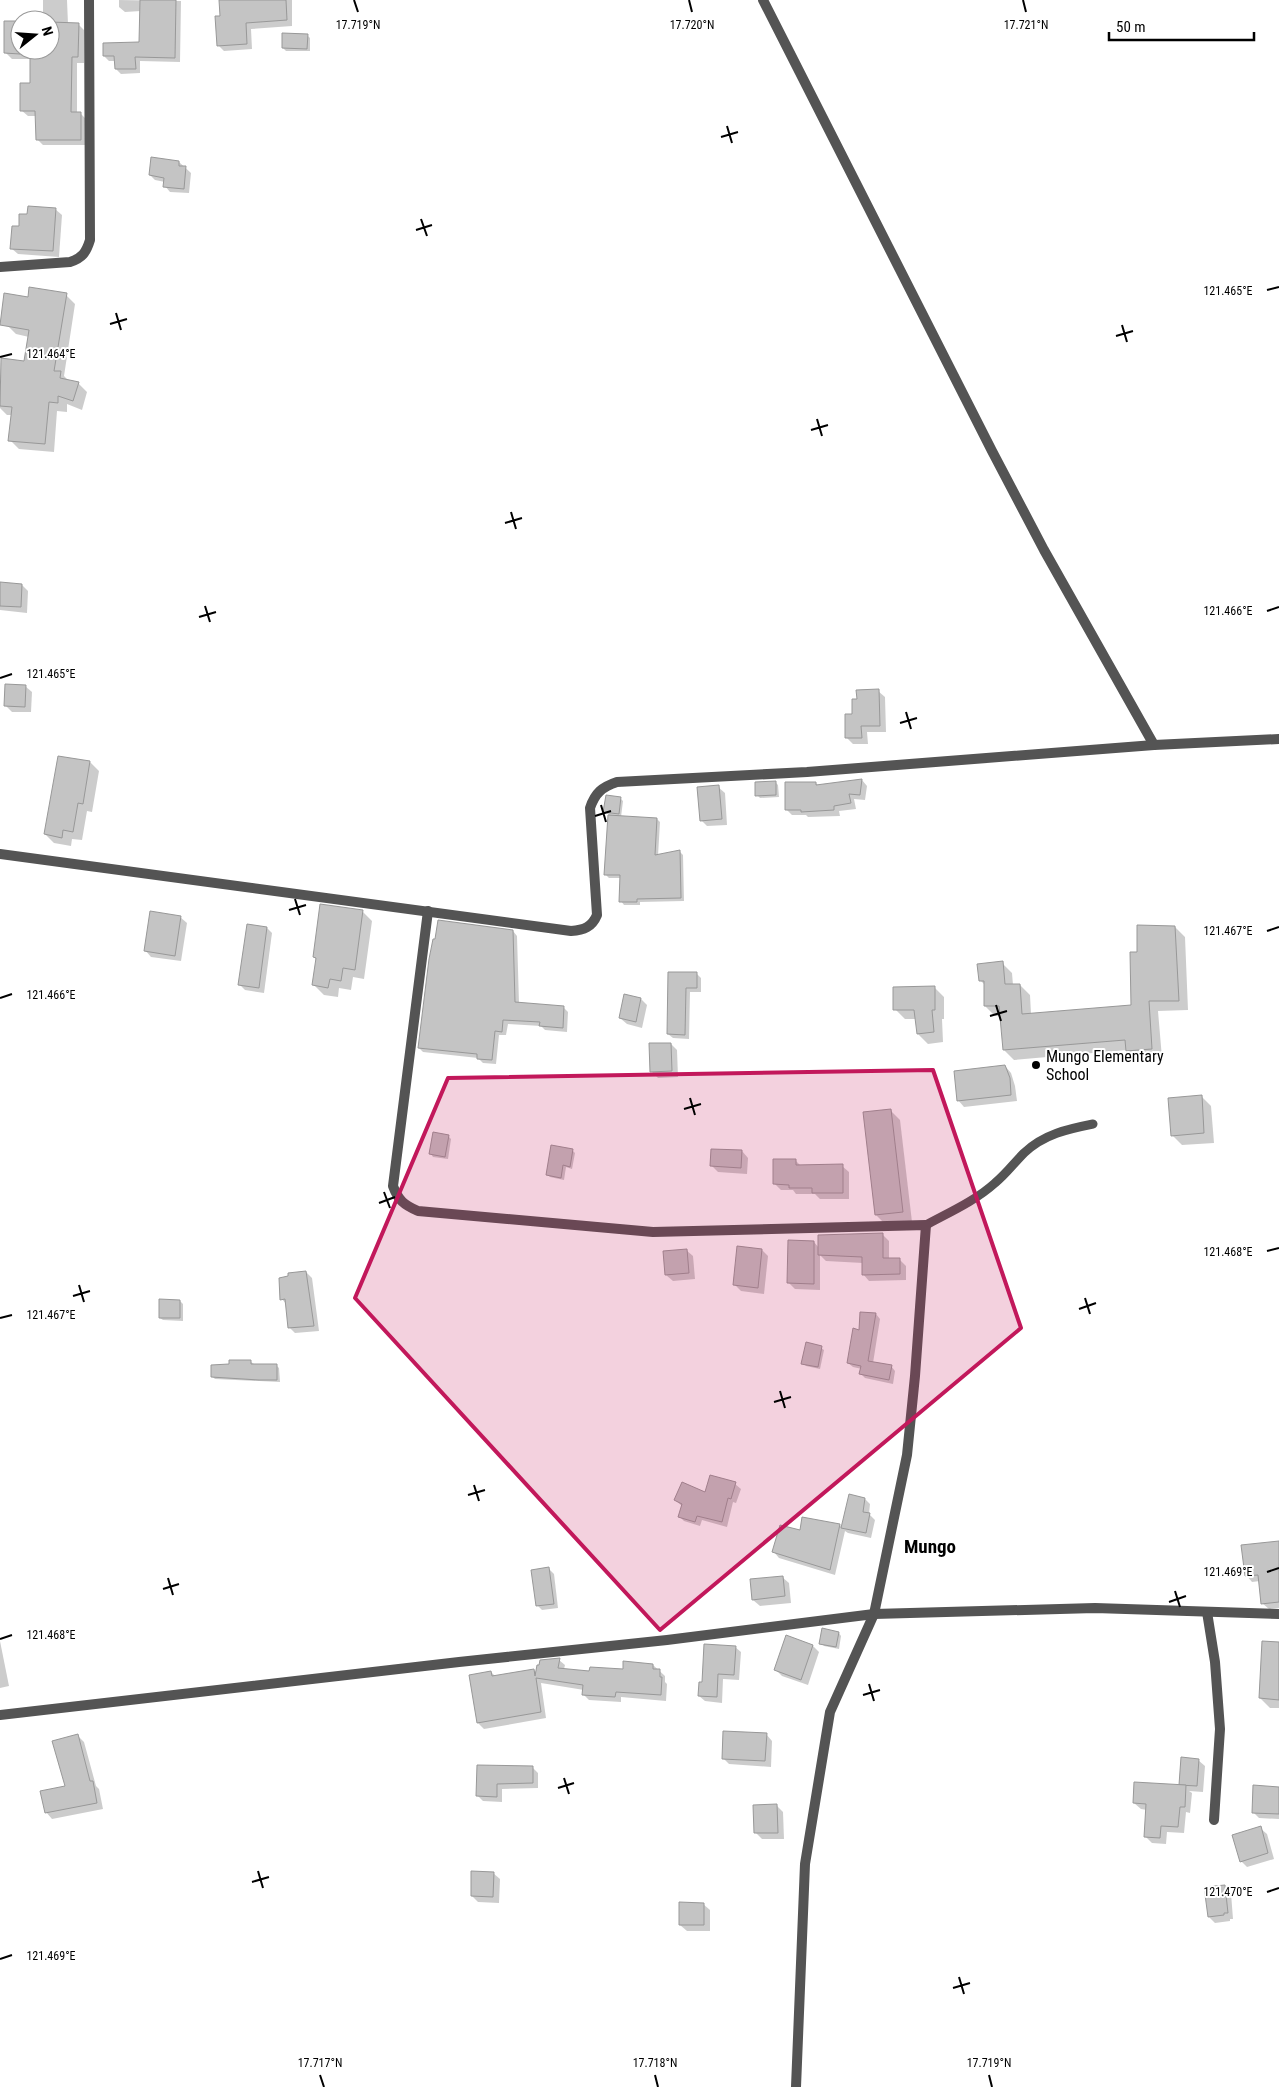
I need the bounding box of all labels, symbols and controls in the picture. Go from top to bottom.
north arrow [10,10,60,60]
scale bar [1109,10,1254,42]
text: 17.719°N [336,18,380,32]
text: 17.720°N [670,18,714,32]
text: 17.721°N [1004,18,1048,32]
text: 50 m [1116,18,1146,36]
text: N [39,25,56,38]
text: 121.465°E [1203,284,1253,298]
text: 121.464°E [26,347,76,361]
text: 121.466°E [1203,604,1253,618]
text: 121.465°E [26,667,76,681]
text: 121.467°E [1203,924,1253,938]
text: 121.466°E [26,988,76,1002]
place label: Mungo Elementary School [1046,1047,1164,1084]
marker: Mungo Elementary School [1030,1059,1042,1071]
text: 121.468°E [1203,1245,1253,1259]
text: 121.467°E [26,1308,76,1322]
district label: Mungo [904,1535,956,1558]
text: 121.469°E [1203,1565,1253,1579]
text: 121.468°E [26,1628,76,1642]
text: 121.470°E [1203,1885,1253,1899]
text: 121.469°E [26,1949,76,1963]
text: 17.717°N [298,2056,342,2070]
text: 17.718°N [633,2056,677,2070]
text: 17.719°N [967,2056,1011,2070]

